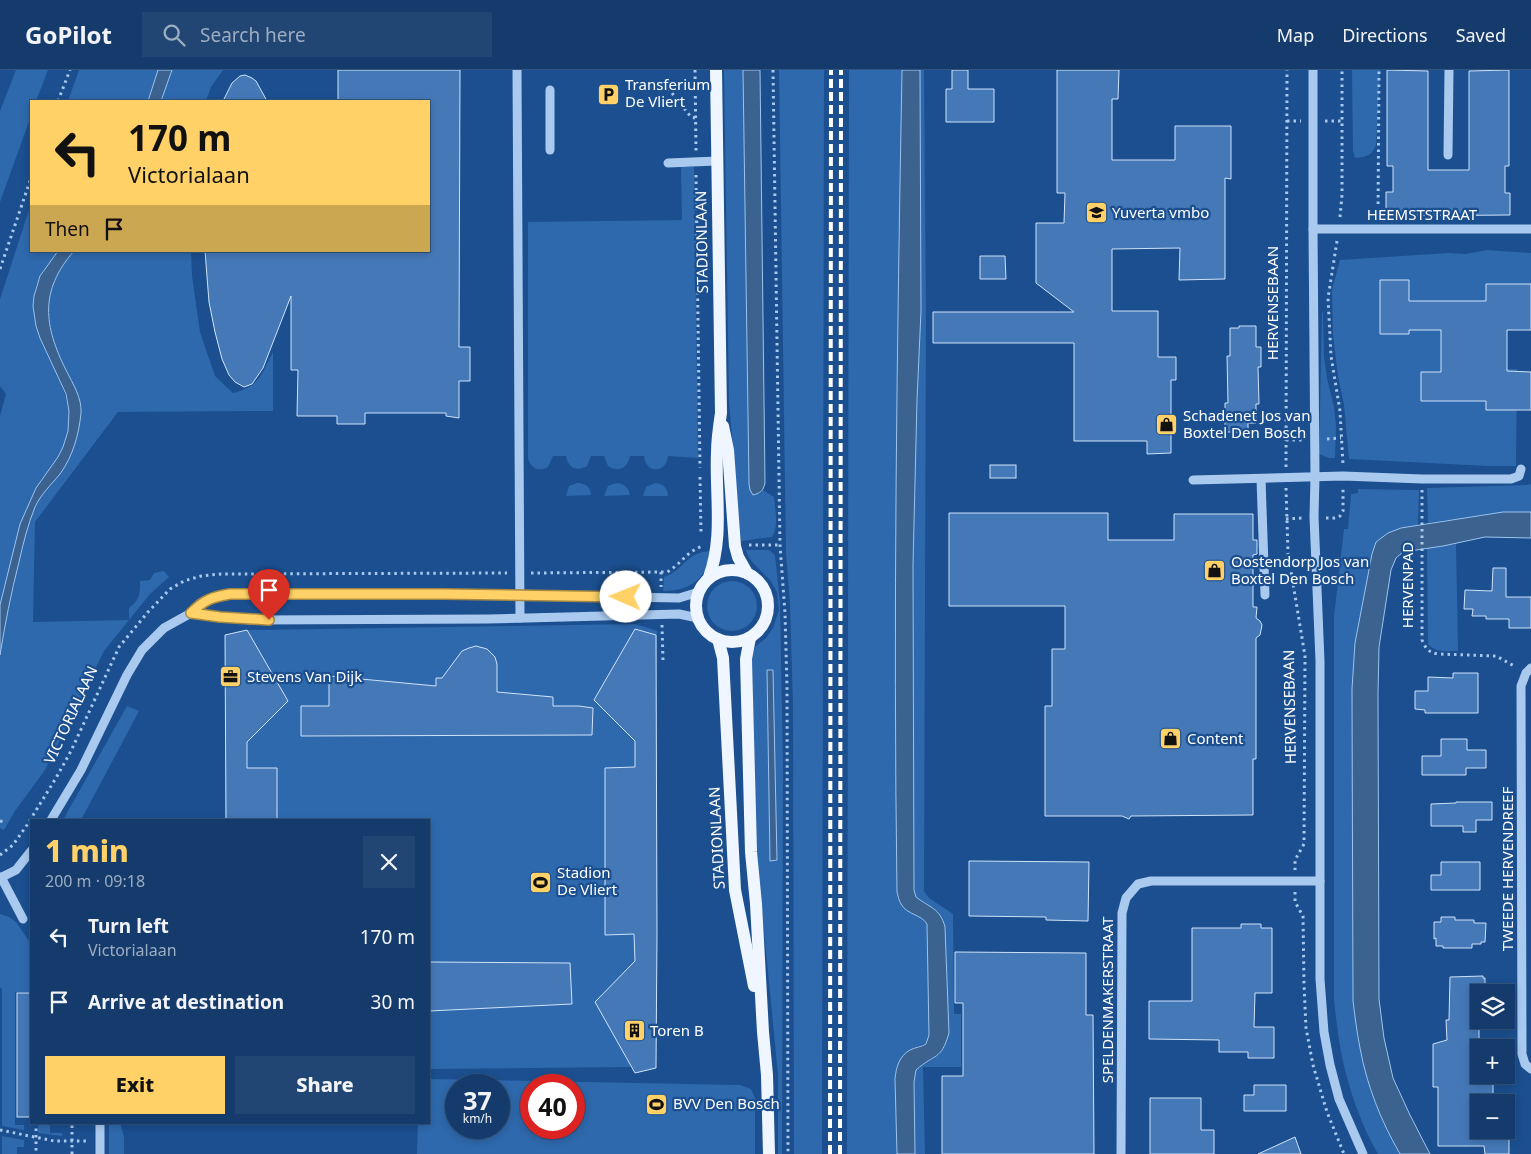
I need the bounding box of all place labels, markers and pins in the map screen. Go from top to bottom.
place label: Transferium De Vliert [625,74,710,111]
parking icon: Transferium De Vliert [597,82,621,106]
school or university icon: Yuverta vmbo [1084,201,1108,225]
place label: Yuverta vmbo [1112,202,1209,222]
place label: Schadenet Jos van Boxtel Den Bosch [1183,405,1310,442]
shop icon: Schadenet Jos van Boxtel Den Bosch [1155,413,1179,437]
place label: Oostendorp Jos van Boxtel Den Bosch [1231,551,1369,588]
shop icon: Oostendorp Jos van Boxtel Den Bosch [1203,559,1227,583]
pin [248,569,290,620]
office icon: Stevens Van Dijk [219,665,243,689]
place label: Stevens Van Dijk [247,666,362,686]
shop icon: Content [1159,727,1183,751]
place label: Content [1187,728,1244,748]
place label: Stadion De Vliert [557,862,618,899]
sports icon: Stadion De Vliert [529,870,553,894]
building icon: Toren B [622,1019,646,1043]
place label: Toren B [650,1020,704,1040]
sports icon: BVV Den Bosch [645,1092,669,1116]
place label: BVV Den Bosch [673,1093,780,1113]

